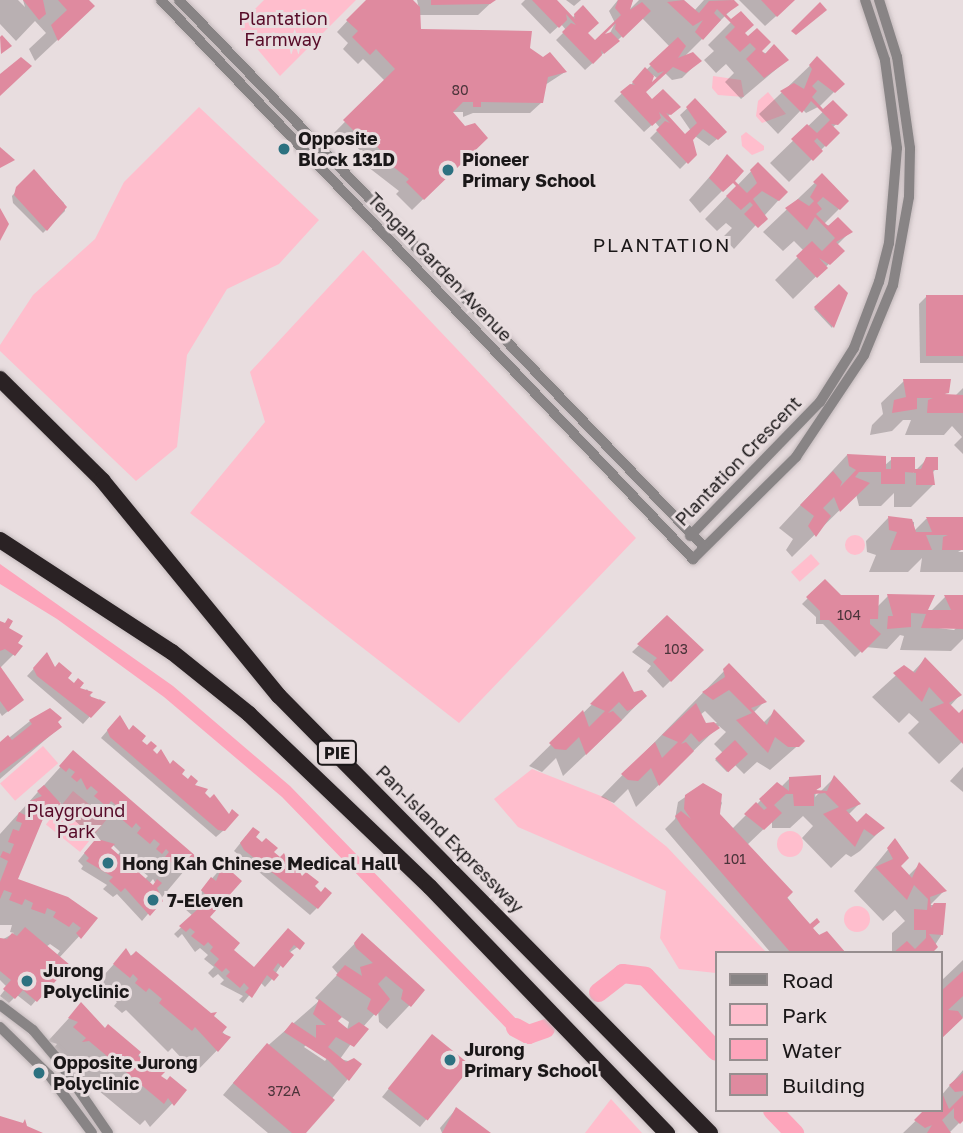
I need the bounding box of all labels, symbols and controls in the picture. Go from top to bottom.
park label: Plantation Farmway [238,8,328,50]
house number: 80 [451,82,469,98]
place label: Opposite Block 131D [298,128,395,170]
marker: Opposite Block 131D [276,141,292,157]
place label: Pioneer Primary School [462,149,596,192]
marker: Pioneer Primary School [440,162,456,178]
street label: Tengah Garden Avenue [363,188,517,346]
district label: PLANTATION [594,234,730,256]
street label: Plantation Crescent [671,392,805,530]
house number: 104 [837,607,861,623]
house number: 103 [664,641,688,657]
road number: PIE [316,740,358,766]
street label: Pan-Island Expressway [372,761,528,917]
park label: Playground Park [27,800,125,842]
house number: 101 [724,851,746,867]
place label: Hong Kah Chinese Medical Hall [122,852,397,874]
marker: Hong Kah Chinese Medical Hall [100,855,116,871]
place label: 7-Eleven [167,889,243,911]
marker: 7-Eleven [145,892,161,908]
legend [715,951,942,1112]
place label: Jurong Polyclinic [43,960,129,1002]
text: Road [782,967,833,993]
marker: Jurong Polyclinic [17,971,37,991]
text: Park [782,1002,827,1028]
text: Water [782,1037,842,1063]
place label: Jurong Primary School [464,1039,598,1082]
place label: Opposite Jurong Polyclinic [53,1052,198,1094]
marker: Jurong Primary School [442,1052,458,1068]
marker: Opposite Jurong Polyclinic [31,1065,47,1081]
text: Building [782,1072,865,1098]
house number: 372A [267,1083,301,1099]

